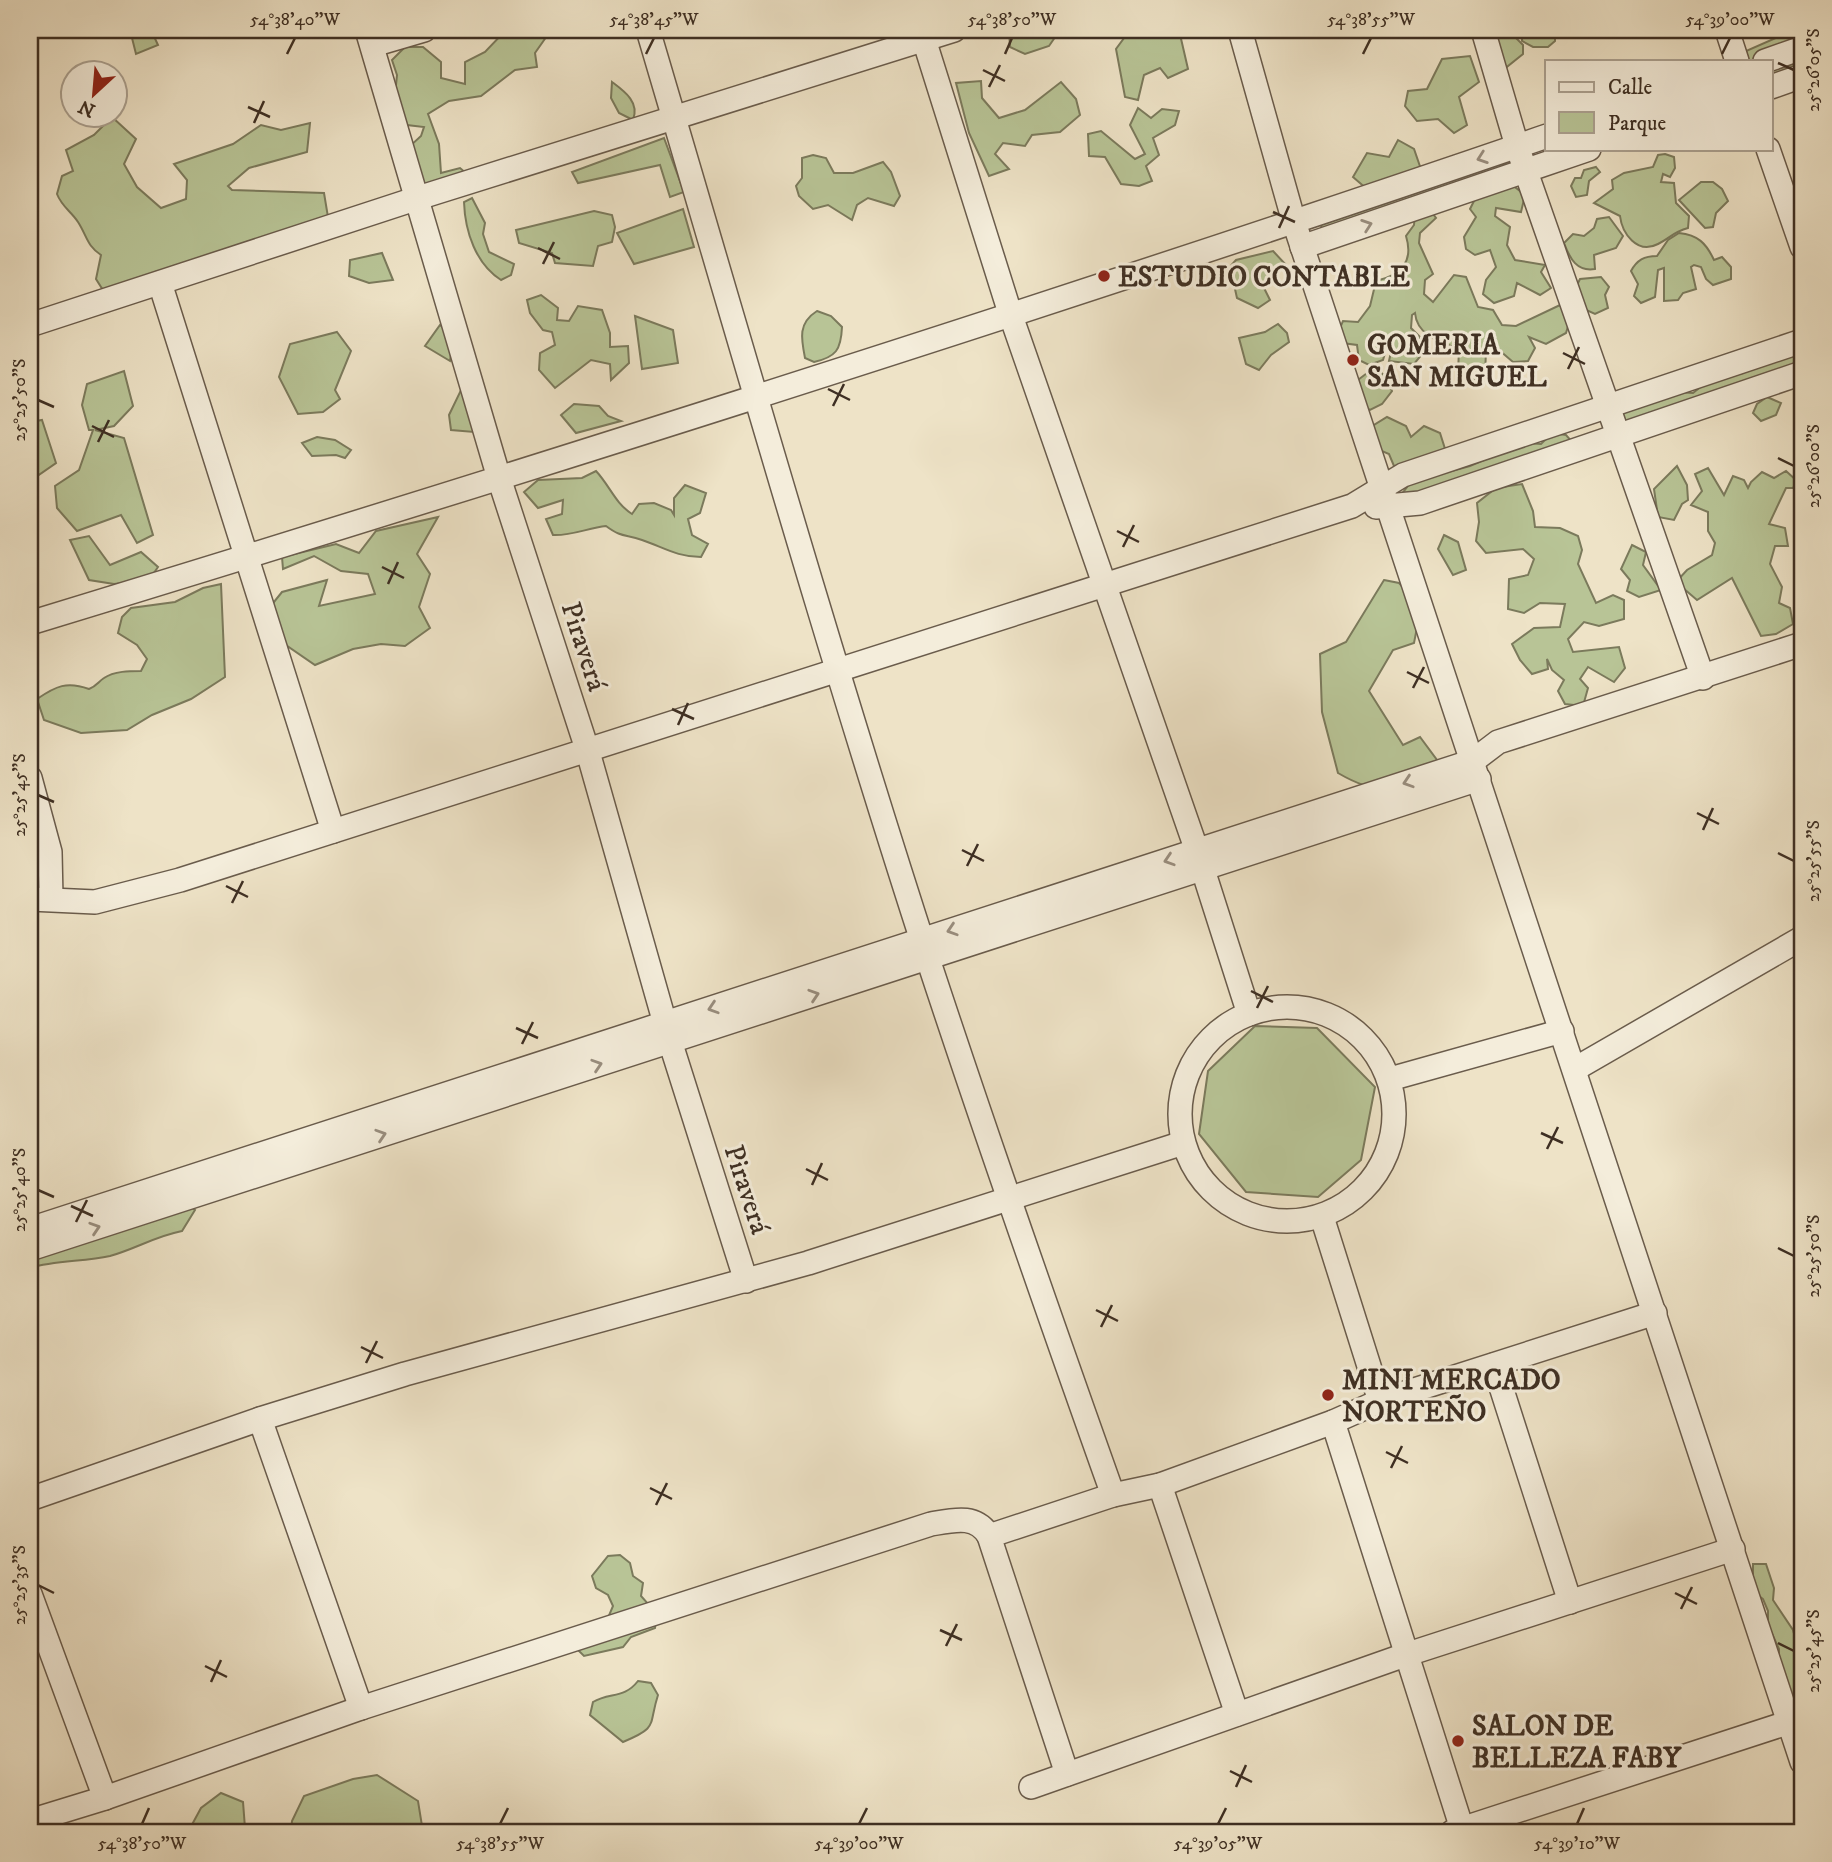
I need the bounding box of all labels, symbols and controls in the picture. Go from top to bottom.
text: 54°38'40"W [250,9,340,31]
text: 54°38'45"W [609,9,699,31]
text: 54°38'50"W [968,9,1057,31]
text: 54°38'55"W [1327,9,1415,31]
text: 54°39'00"W [1685,9,1775,31]
text: 25°26'05"S [1803,28,1825,112]
north arrow [60,60,130,130]
legend [1545,60,1772,150]
text: Calle [1608,75,1652,101]
text: N [75,94,99,122]
text: Parque [1608,111,1666,137]
one-way arrow [1477,150,1489,164]
one-way arrow [1361,218,1373,233]
place label: ESTUDIO CONTABLE [1118,260,1410,295]
marker: ESTUDIO CONTABLE [1096,268,1112,284]
place label: GOMERIA SAN MIGUEL [1367,328,1547,395]
marker: GOMERIA SAN MIGUEL [1345,352,1361,368]
text: 25°25'50"S [9,359,31,441]
text: 25°26'00"S [1803,424,1825,508]
street label: Piraverá [553,597,614,696]
text: 25°25'45"S [9,753,31,837]
one-way arrow [1403,774,1415,789]
text: 25°25'55"S [1803,820,1825,902]
one-way arrow [1163,852,1175,866]
one-way arrow [947,922,959,937]
one-way arrow [807,989,820,1003]
one-way arrow [707,1000,719,1014]
one-way arrow [591,1059,603,1073]
one-way arrow [374,1129,387,1143]
street label: Piraverá [716,1140,777,1239]
text: 25°25'40"S [9,1148,31,1232]
text: 25°25'50"S [1803,1215,1825,1297]
one-way arrow [88,1221,100,1236]
place label: MINI MERCADO NORTEÑO [1342,1363,1561,1430]
marker: MINI MERCADO NORTEÑO [1320,1387,1336,1403]
text: 25°25'35"S [9,1545,31,1625]
text: 25°25'45"S [1803,1609,1825,1693]
place label: SALON DE BELLEZA FABY [1472,1709,1682,1776]
marker: SALON DE BELLEZA FABY [1450,1733,1466,1749]
text: 54°38'50"W [98,1833,187,1855]
text: 54°38'55"W [456,1833,544,1855]
text: 54°39'00"W [814,1833,904,1855]
text: 54°39'05"W [1174,1833,1263,1855]
text: 54°39'10"W [1534,1833,1621,1855]

